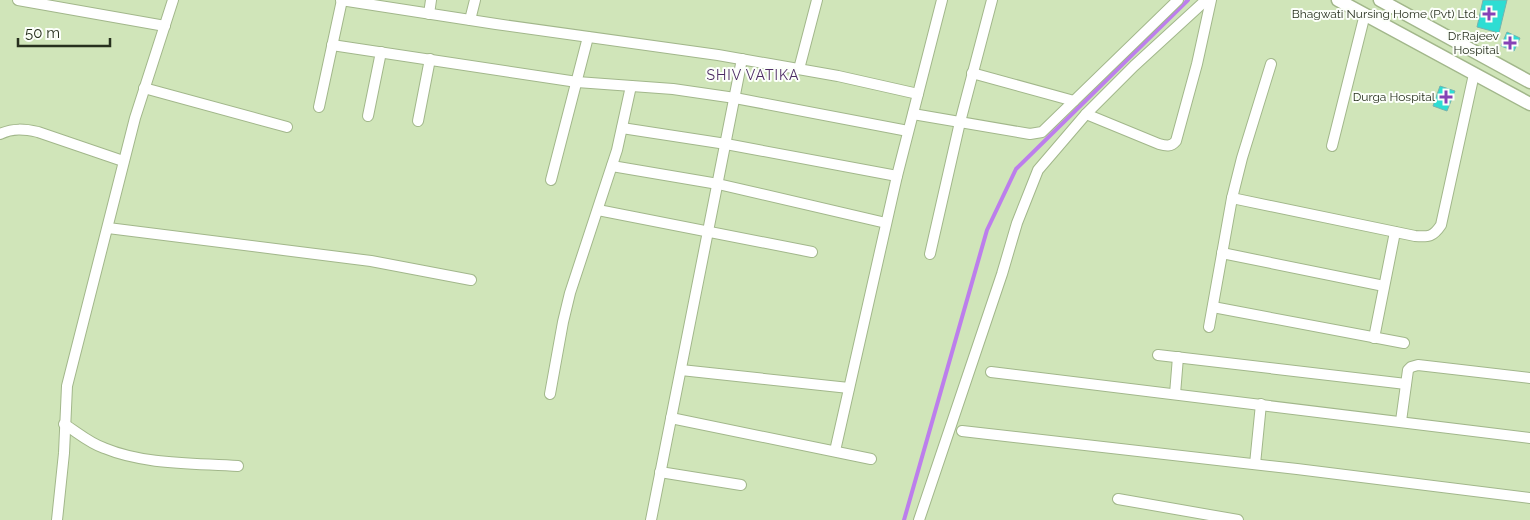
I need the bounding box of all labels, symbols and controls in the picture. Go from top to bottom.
place label: Bhagwati Nursing Home (Pvt) Ltd. [1292,7,1478,21]
marker: Bhagwati Nursing Home (Pvt) Ltd. [1482,7,1496,21]
scale bar [18,15,110,47]
text: 50 m [25,24,60,42]
place label: Dr.Rajeev Hospital [1448,29,1500,57]
marker: Dr.Rajeev Hospital [1503,36,1517,50]
district label: SHIV VATIKA [706,67,800,83]
place label: Durga Hospital [1353,90,1436,104]
marker: Durga Hospital [1439,90,1453,104]

